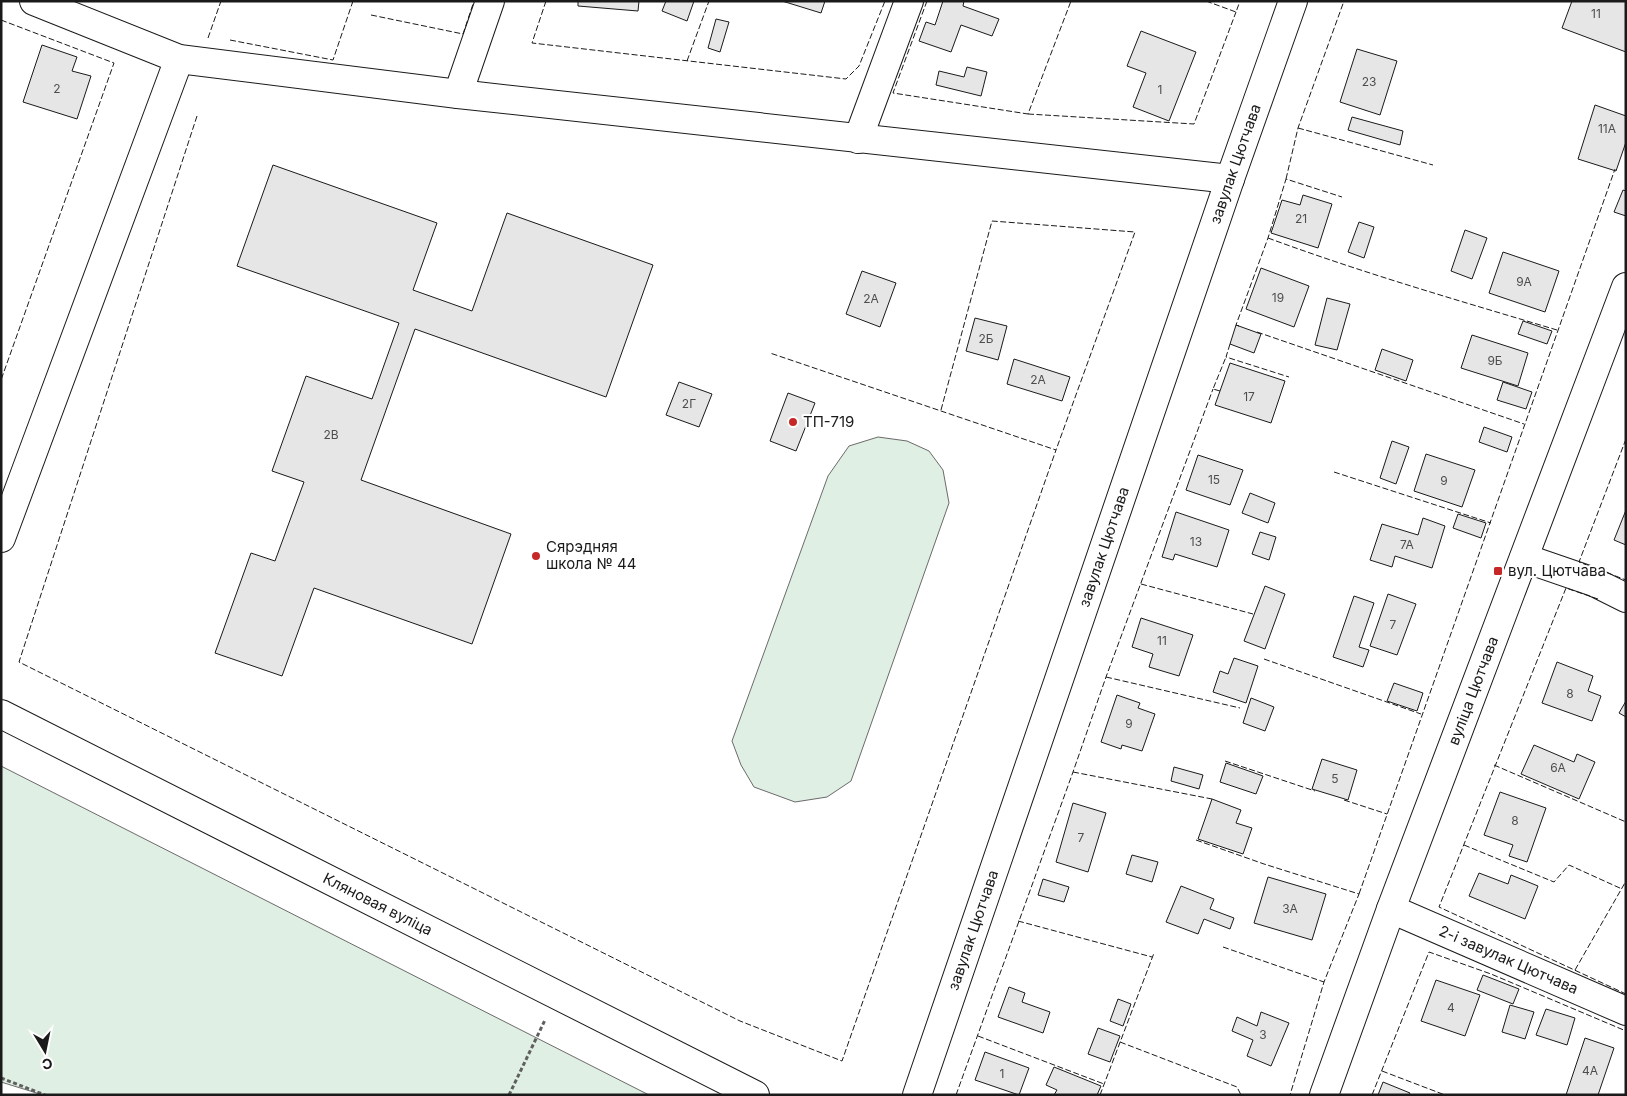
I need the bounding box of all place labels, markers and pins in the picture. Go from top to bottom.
place label: ТП-719 [803,412,854,431]
marker: ТП-719 [787,416,799,428]
place label: Сярэдняя школа № 44 [546,537,636,573]
marker: Сярэдняя школа № 44 [530,550,542,562]
place label: вул. Цютчава [1508,561,1606,580]
marker: вул. Цютчава [1492,565,1504,577]

